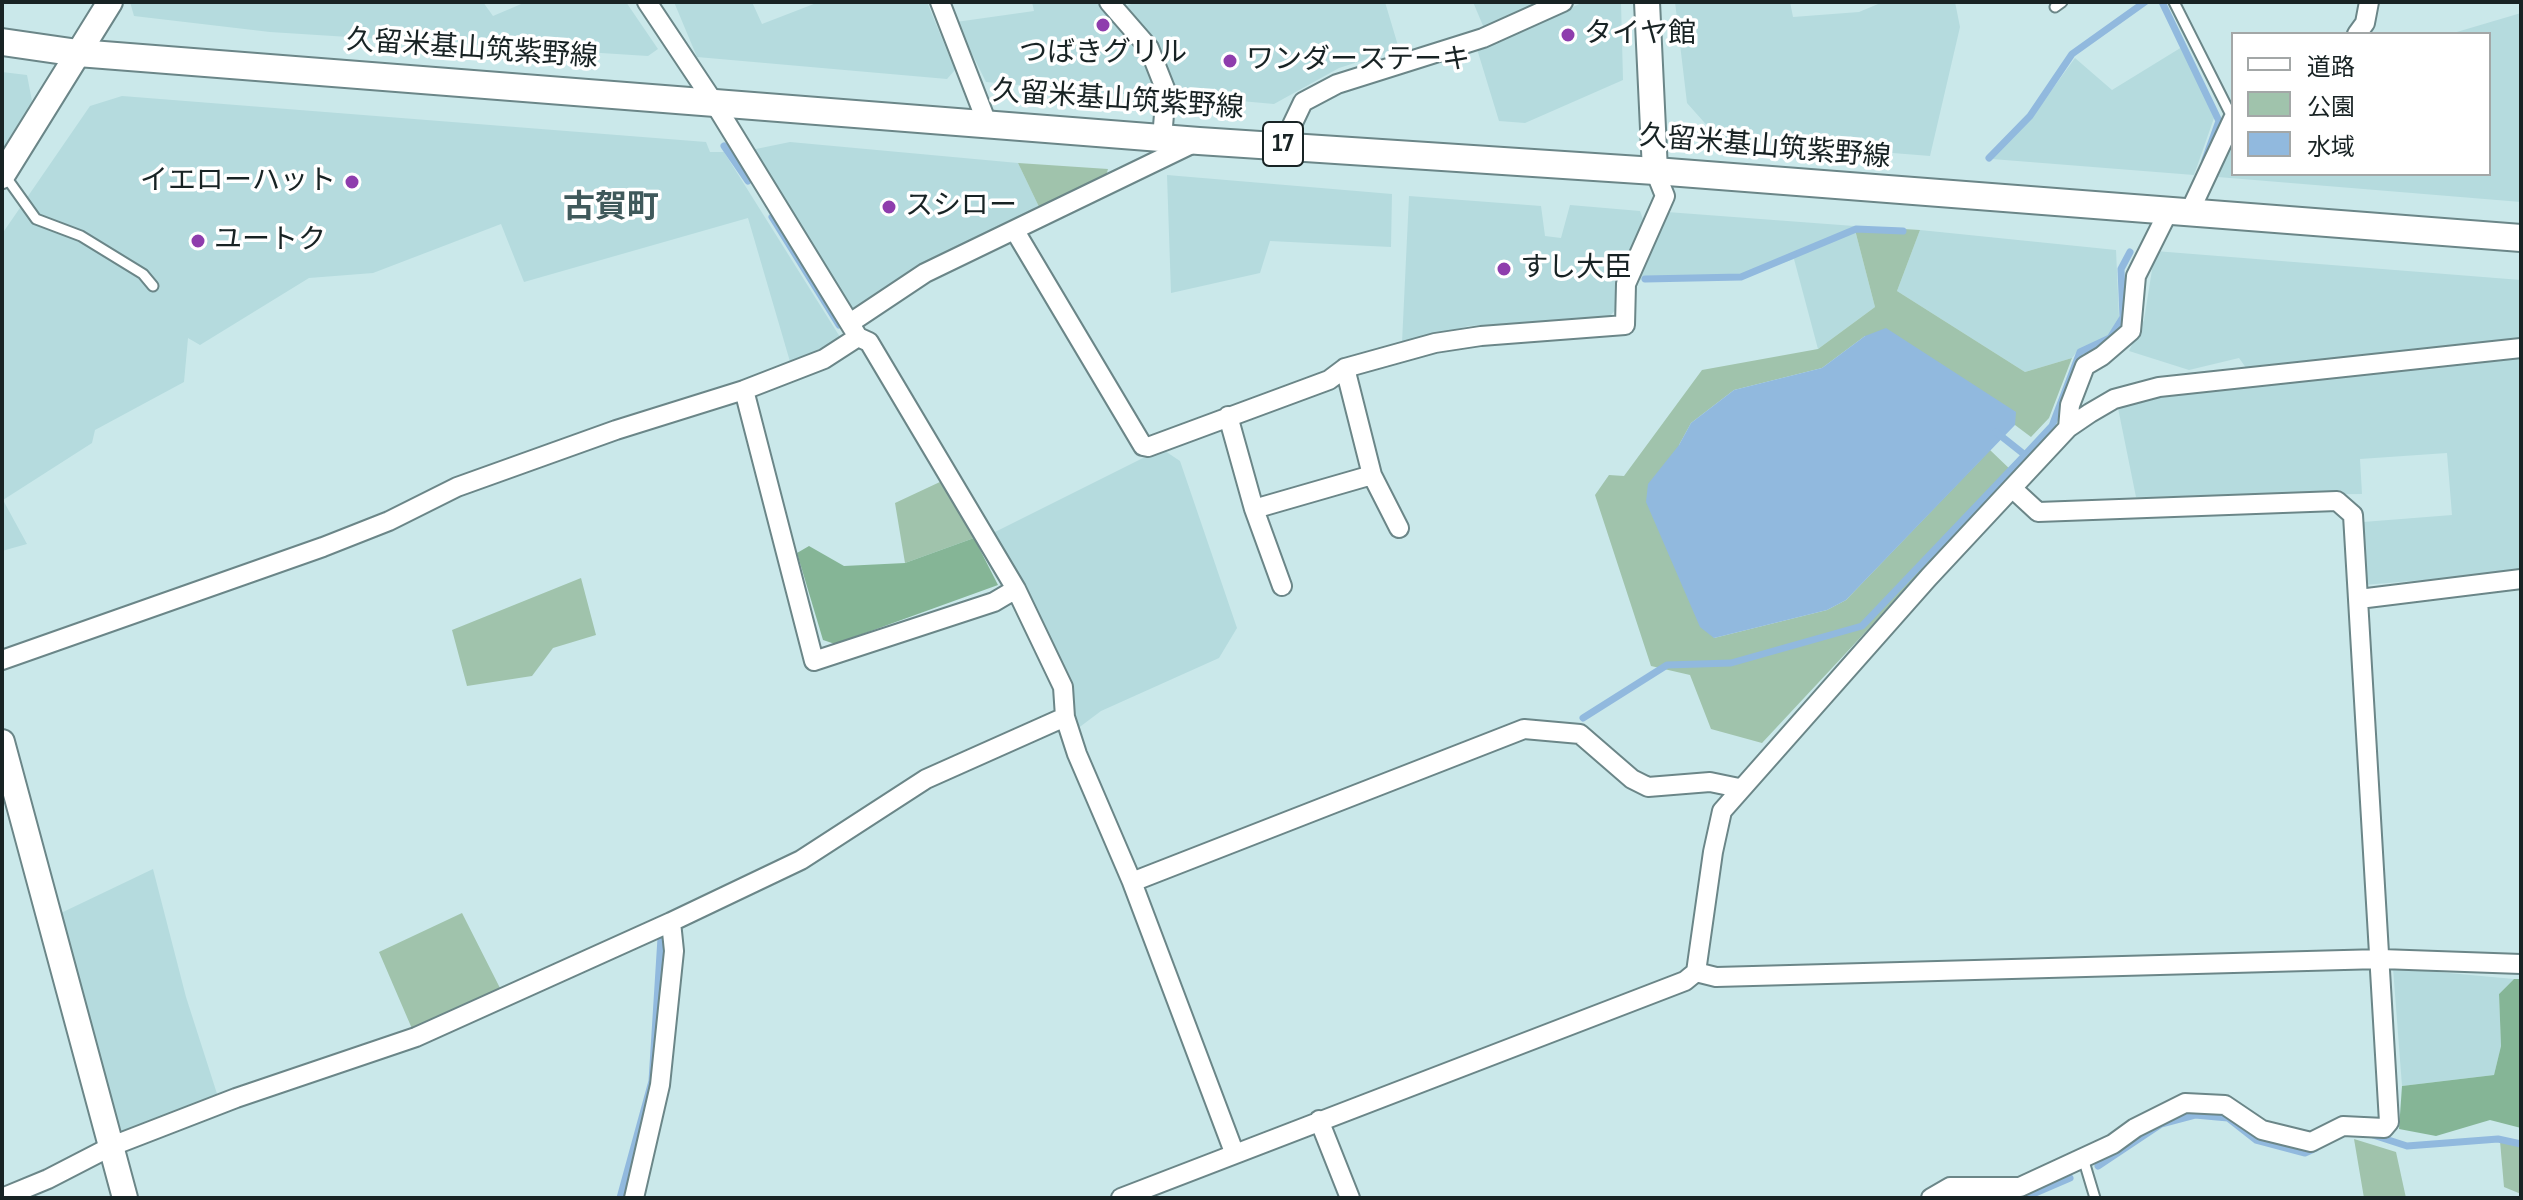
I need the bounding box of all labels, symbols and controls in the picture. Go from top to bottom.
marker: つばきグリル [1094,16,1112,34]
place label: タイヤ館 [1584,18,1696,52]
street label: 久留米基山筑紫野線 [345,24,599,76]
marker: タイヤ館 [1559,26,1577,44]
legend [2231,32,2491,176]
place label: つばきグリル [1019,37,1187,71]
place label: ワンダーステーキ [1246,44,1470,78]
marker: ワンダーステーキ [1221,52,1239,70]
text: 道路 [2307,53,2355,82]
street label: 久留米基山筑紫野線 [991,75,1245,127]
text: 公園 [2307,93,2355,122]
street label: 久留米基山筑紫野線 [1638,120,1892,176]
road number: 17 [1263,122,1303,166]
text: 水域 [2307,133,2355,162]
place label: イエローハット [140,165,336,199]
marker: イエローハット [343,173,361,191]
district label: 古賀町 [563,190,659,228]
place label: スシロー [905,190,1017,224]
marker: スシロー [880,198,898,216]
place label: ユートク [214,224,326,258]
marker: ユートク [189,232,207,250]
place label: すし大臣 [1520,252,1632,286]
marker: すし大臣 [1495,260,1513,278]

